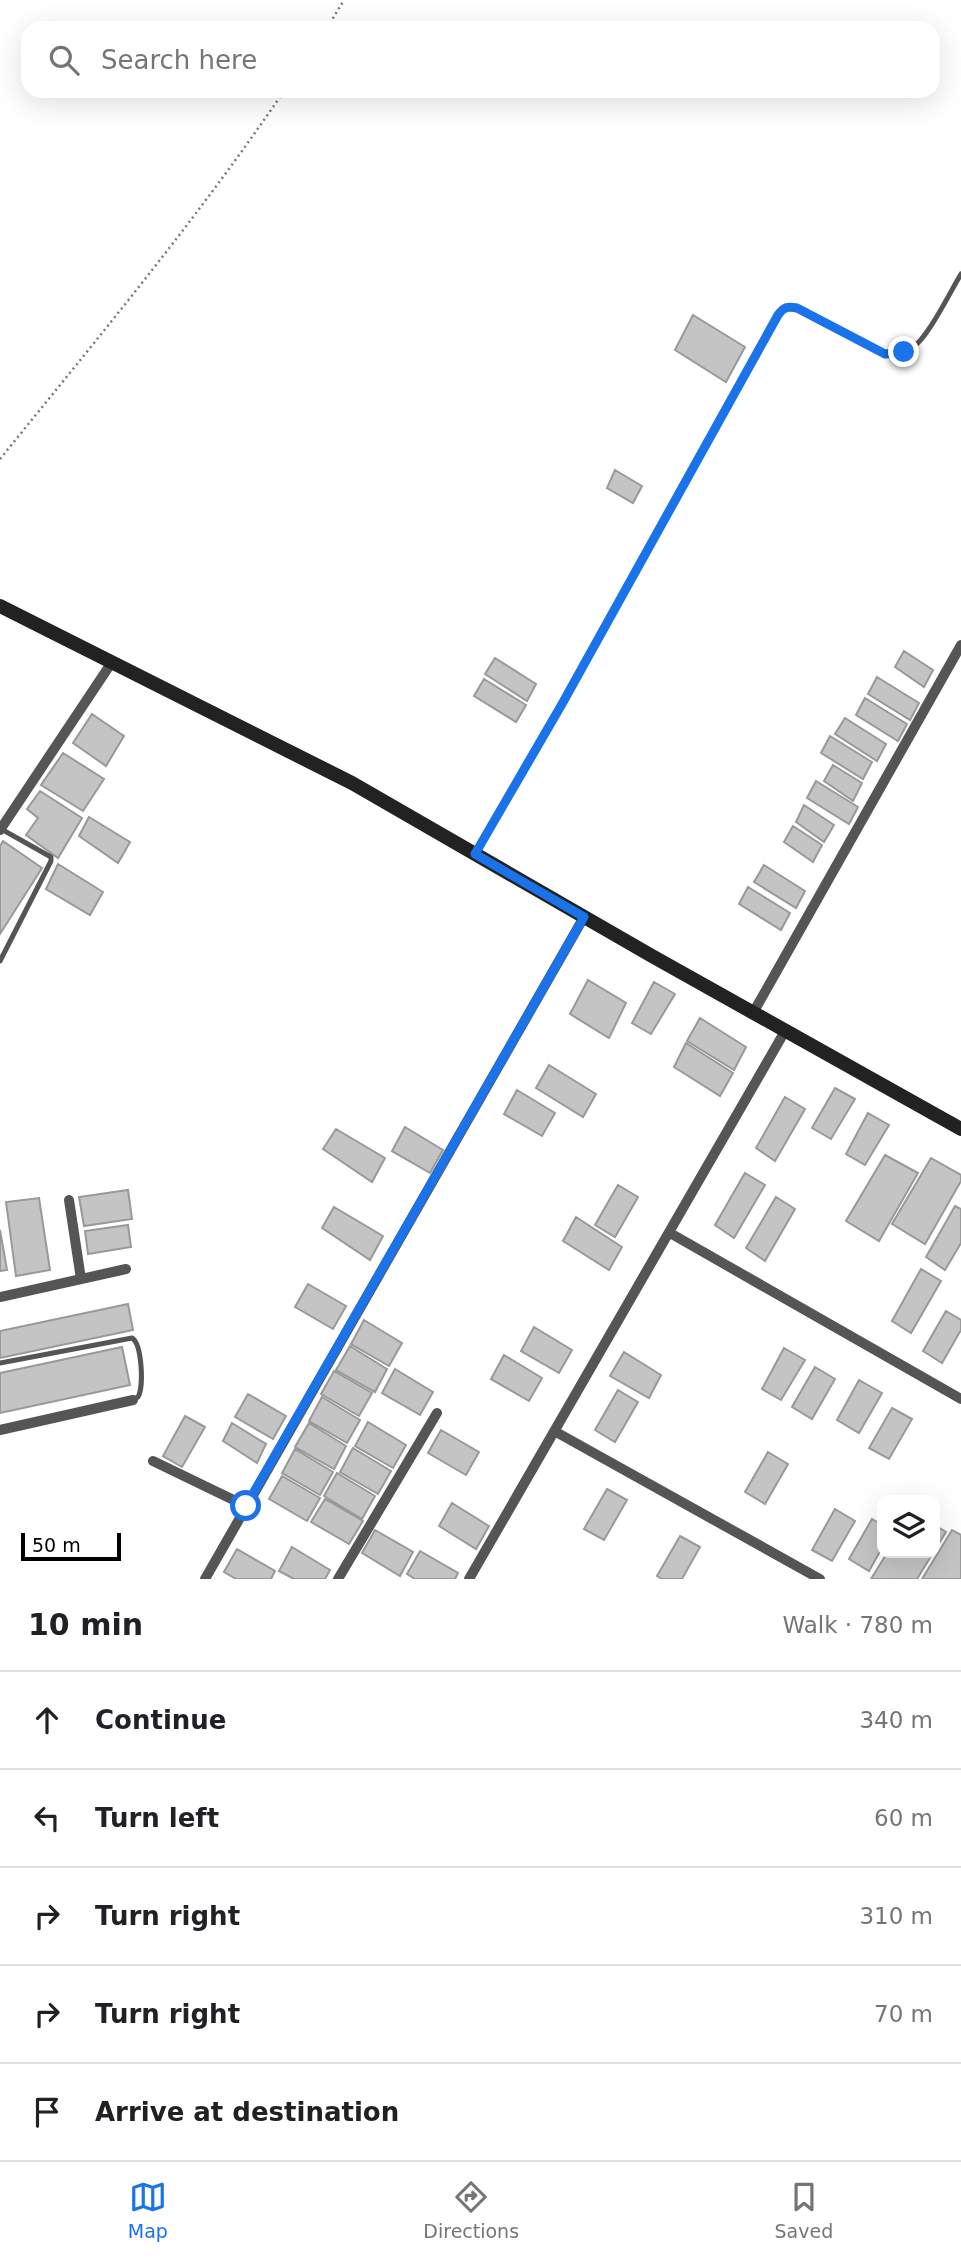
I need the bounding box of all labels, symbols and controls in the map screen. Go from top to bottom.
search box [21,21,940,98]
icon: search [45,41,83,79]
text: Search here [101,45,257,75]
route end [888,336,919,367]
route start [230,1490,261,1521]
map controls [877,1495,940,1558]
button: layers [877,1495,940,1558]
scale bar [21,1530,121,1562]
text: 50 m [32,1534,81,1556]
text: 10 min [28,1607,143,1642]
text: Walk · 780 m [782,1612,933,1638]
icon: ahead [28,1701,66,1739]
text: Continue [95,1705,226,1735]
text: 340 m [859,1707,933,1733]
icon: left [28,1799,66,1837]
text: Turn left [95,1803,219,1833]
text: 60 m [874,1805,933,1831]
icon: right [28,1897,66,1935]
text: Turn right [95,1901,240,1931]
text: 310 m [859,1903,933,1929]
icon: right [28,1995,66,2033]
text: Turn right [95,1999,240,2029]
text: 70 m [874,2001,933,2027]
icon: arrive [28,2093,66,2131]
text: Arrive at destination [95,2097,399,2127]
tab: Map [128,2178,168,2242]
tab: Directions [423,2178,519,2242]
tab: Saved [775,2178,833,2242]

